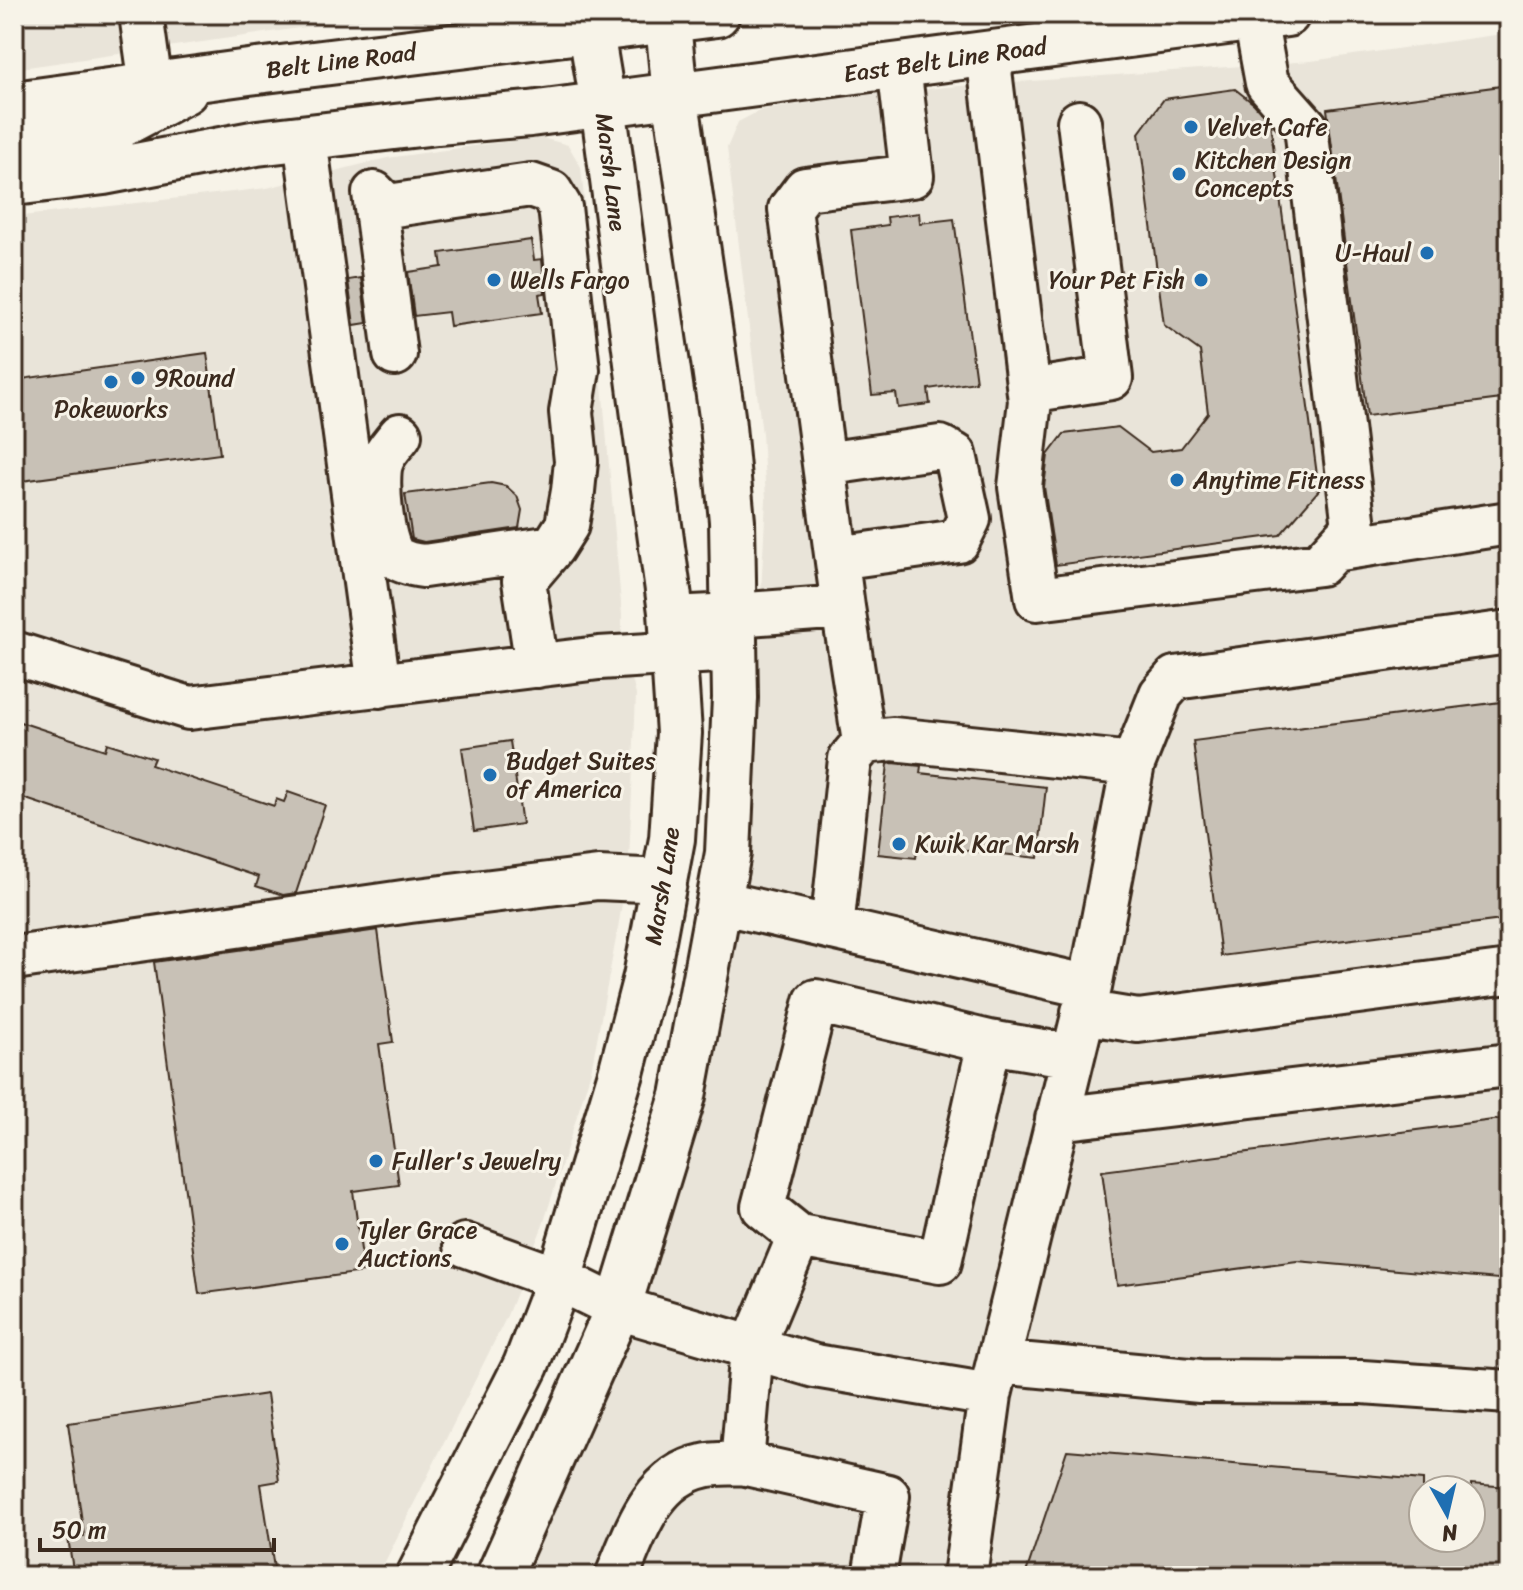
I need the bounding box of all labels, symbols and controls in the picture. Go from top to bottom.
street label: East Belt Line Road [841,25,1051,95]
street label: Belt Line Road [264,31,421,91]
place label: Velvet Cafe [1207,106,1328,148]
street label: Marsh Lane [583,110,639,234]
marker: Velvet Cafe [1182,118,1200,136]
place label: Kitchen Design Concepts [1195,139,1351,209]
marker: Kitchen Design Concepts [1170,165,1188,183]
place label: U-Haul [1335,232,1412,274]
marker: U-Haul [1418,244,1436,262]
place label: Wells Fargo [510,259,630,301]
place label: Your Pet Fish [1049,259,1185,301]
marker: Wells Fargo [485,271,503,289]
marker: Your Pet Fish [1192,271,1210,289]
place label: 9Round [154,357,235,399]
marker: 9Round [129,369,147,387]
marker: Pokeworks [102,373,120,391]
place label: Pokeworks [54,388,168,430]
place label: Anytime Fitness [1192,459,1365,501]
marker: Anytime Fitness [1168,471,1186,489]
place label: Budget Suites of America [506,740,655,810]
marker: Budget Suites of America [481,766,499,784]
place label: Kwik Kar Marsh [915,823,1079,865]
street label: Marsh Lane [632,824,692,948]
marker: Kwik Kar Marsh [890,835,908,853]
place label: Fuller's Jewelry [392,1140,562,1182]
marker: Fuller's Jewelry [367,1152,385,1170]
place label: Tyler Grace Auctions [357,1209,478,1279]
marker: Tyler Grace Auctions [333,1235,351,1253]
north arrow [1407,1474,1487,1554]
scale bar [40,1502,274,1552]
text: 50 m [52,1509,107,1551]
text: N [1439,1513,1461,1554]

